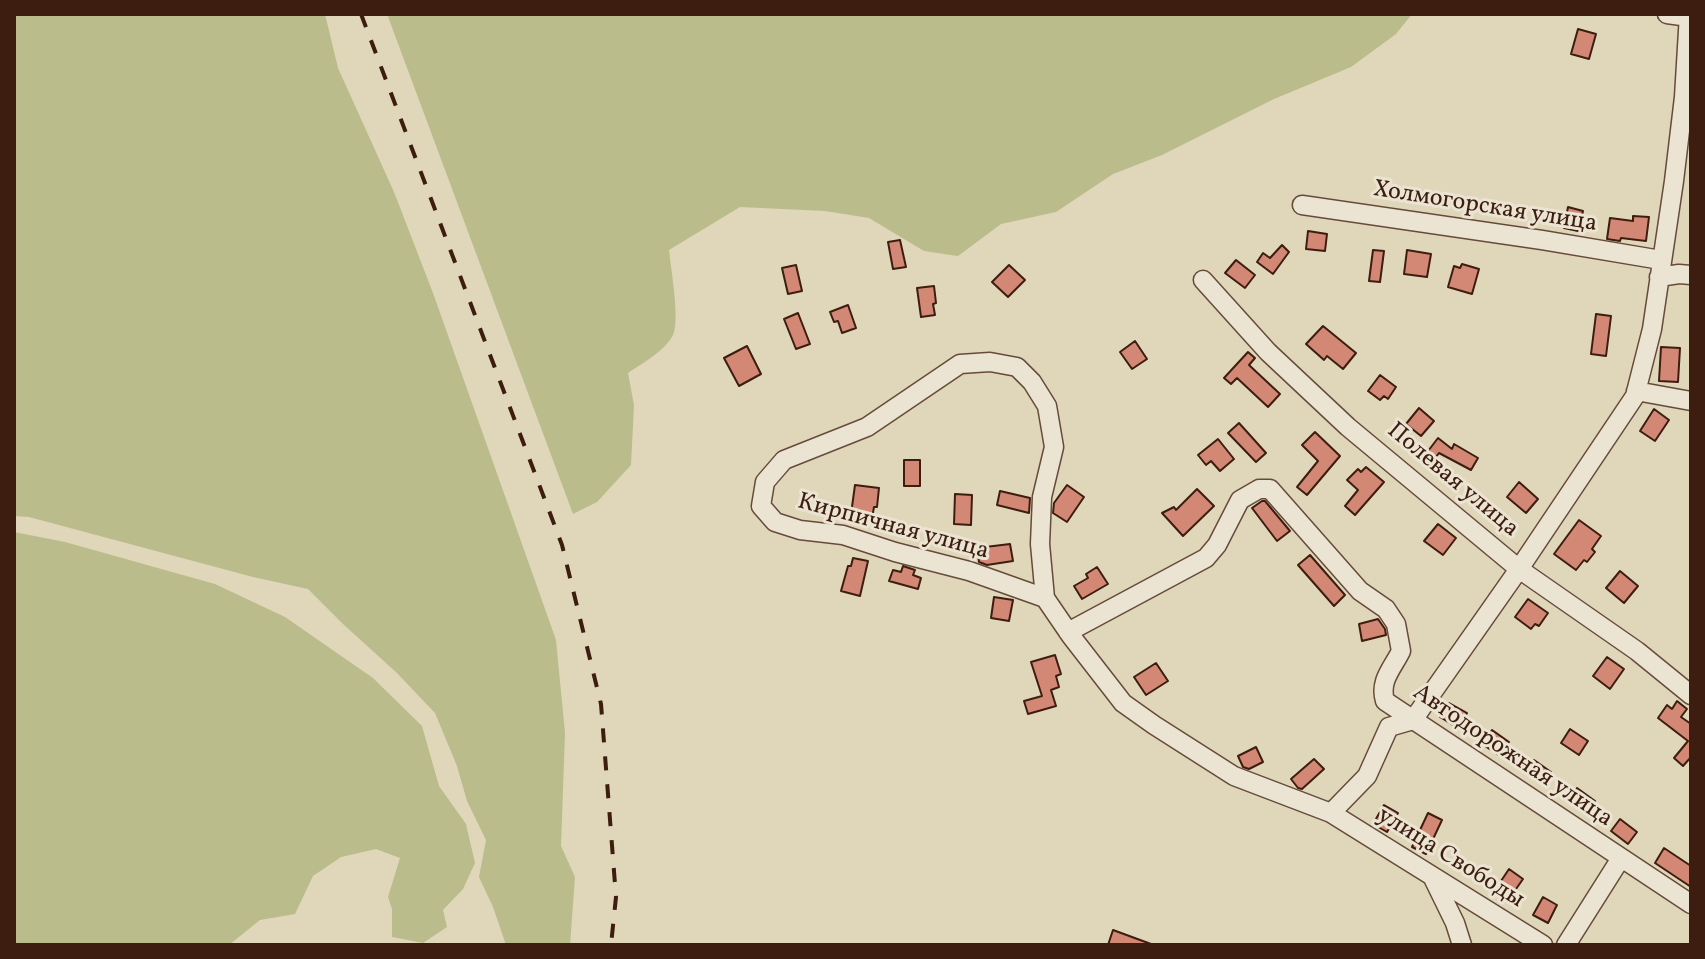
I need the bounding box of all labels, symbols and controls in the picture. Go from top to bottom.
street label: Холмогорская улица [1371,176,1599,240]
street label: Полевая улица [1380,417,1524,545]
street label: Кирпичная улица [794,489,992,567]
street label: Автодорожная улица [1406,679,1618,835]
street label: улица Свободы [1371,802,1529,916]

